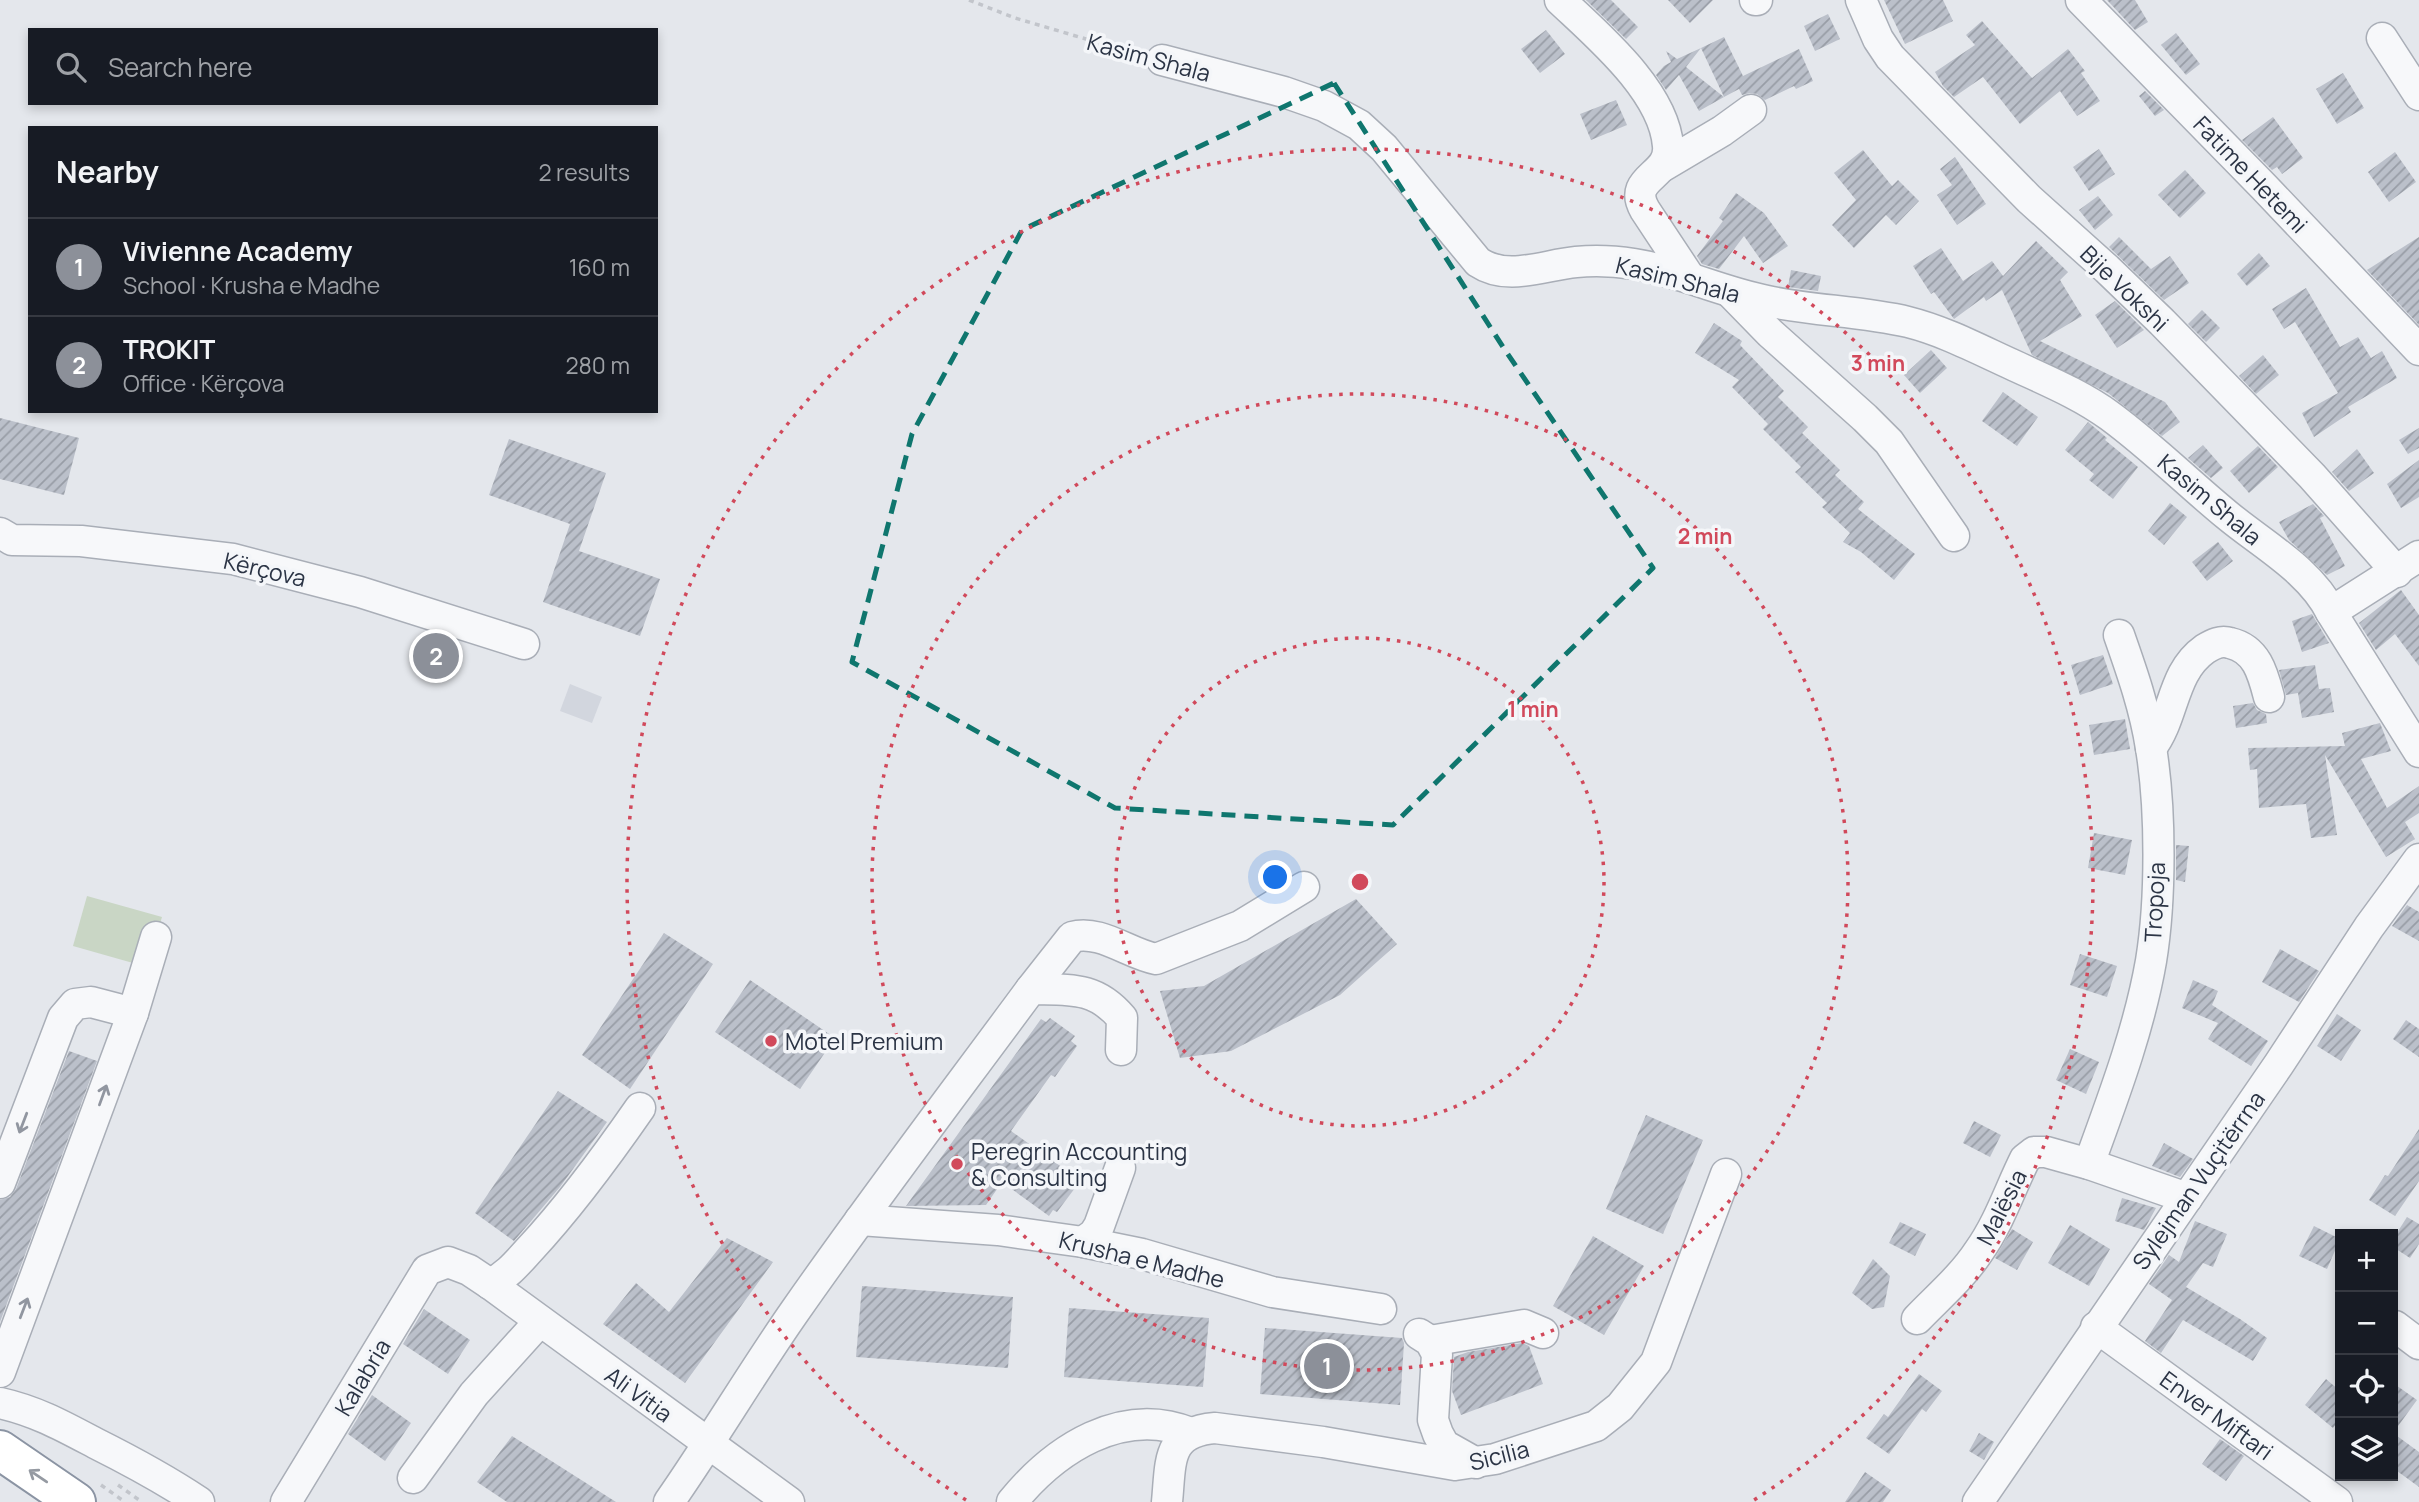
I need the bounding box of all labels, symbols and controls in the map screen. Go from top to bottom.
street label: Kasim Shala [1084,25,1214,89]
search box [28,28,658,105]
icon: search [52,48,90,86]
text: Search here [108,49,253,85]
street label: Fatime Hetemi [2187,108,2315,240]
text: Nearby [56,151,159,192]
text: 2 results [538,156,630,188]
text: Vivienne Academy [123,233,352,269]
street label: Bije Vokshi [2074,238,2176,338]
street label: Kasim Shala [1613,248,1743,310]
text: 1 [74,251,84,283]
text: 160 m [569,251,630,283]
text: School · Krusha e Madhe [123,269,380,301]
text: TROKIT [123,331,215,367]
text: 2 [72,349,86,381]
text: 280 m [565,349,630,381]
text: 3 min [1851,349,1905,377]
text: Office · Kërçova [123,367,285,399]
street label: Kasim Shala [2151,446,2269,552]
text: 2 min [1678,522,1732,550]
street label: Kërçova [221,544,309,594]
pin: 2 [413,630,459,682]
text: 1 min [1507,695,1559,723]
your location [1258,860,1292,894]
street label: Tropoja [2136,861,2172,943]
centre of rings [1348,870,1372,894]
place label: Motel Premium [785,1025,943,1057]
marker: Motel Premium [763,1033,779,1049]
street label: Sylejman Vuçitërrna [2124,1084,2272,1276]
one-way arrow [98,1085,111,1107]
one-way arrow [16,1112,28,1134]
place label: Peregrin Accounting & Consulting [971,1135,1187,1193]
marker: Peregrin Accounting & Consulting [949,1156,965,1172]
street label: Malësia [1968,1164,2034,1250]
street label: Krusha e Madhe [1056,1223,1228,1295]
map controls [2335,1229,2398,1481]
button: + [2335,1229,2398,1292]
button: − [2335,1292,2398,1355]
one-way arrow [19,1298,31,1320]
street label: Kalabria [326,1332,398,1422]
pin: 1 [1304,1340,1350,1392]
button: locate [2335,1355,2398,1418]
street label: Ali Vitia [599,1359,679,1429]
street label: Enver Miftari [2154,1363,2280,1467]
button: layers [2335,1418,2398,1481]
street label: Sicilia [1466,1432,1532,1478]
one-way arrow [29,1469,48,1483]

